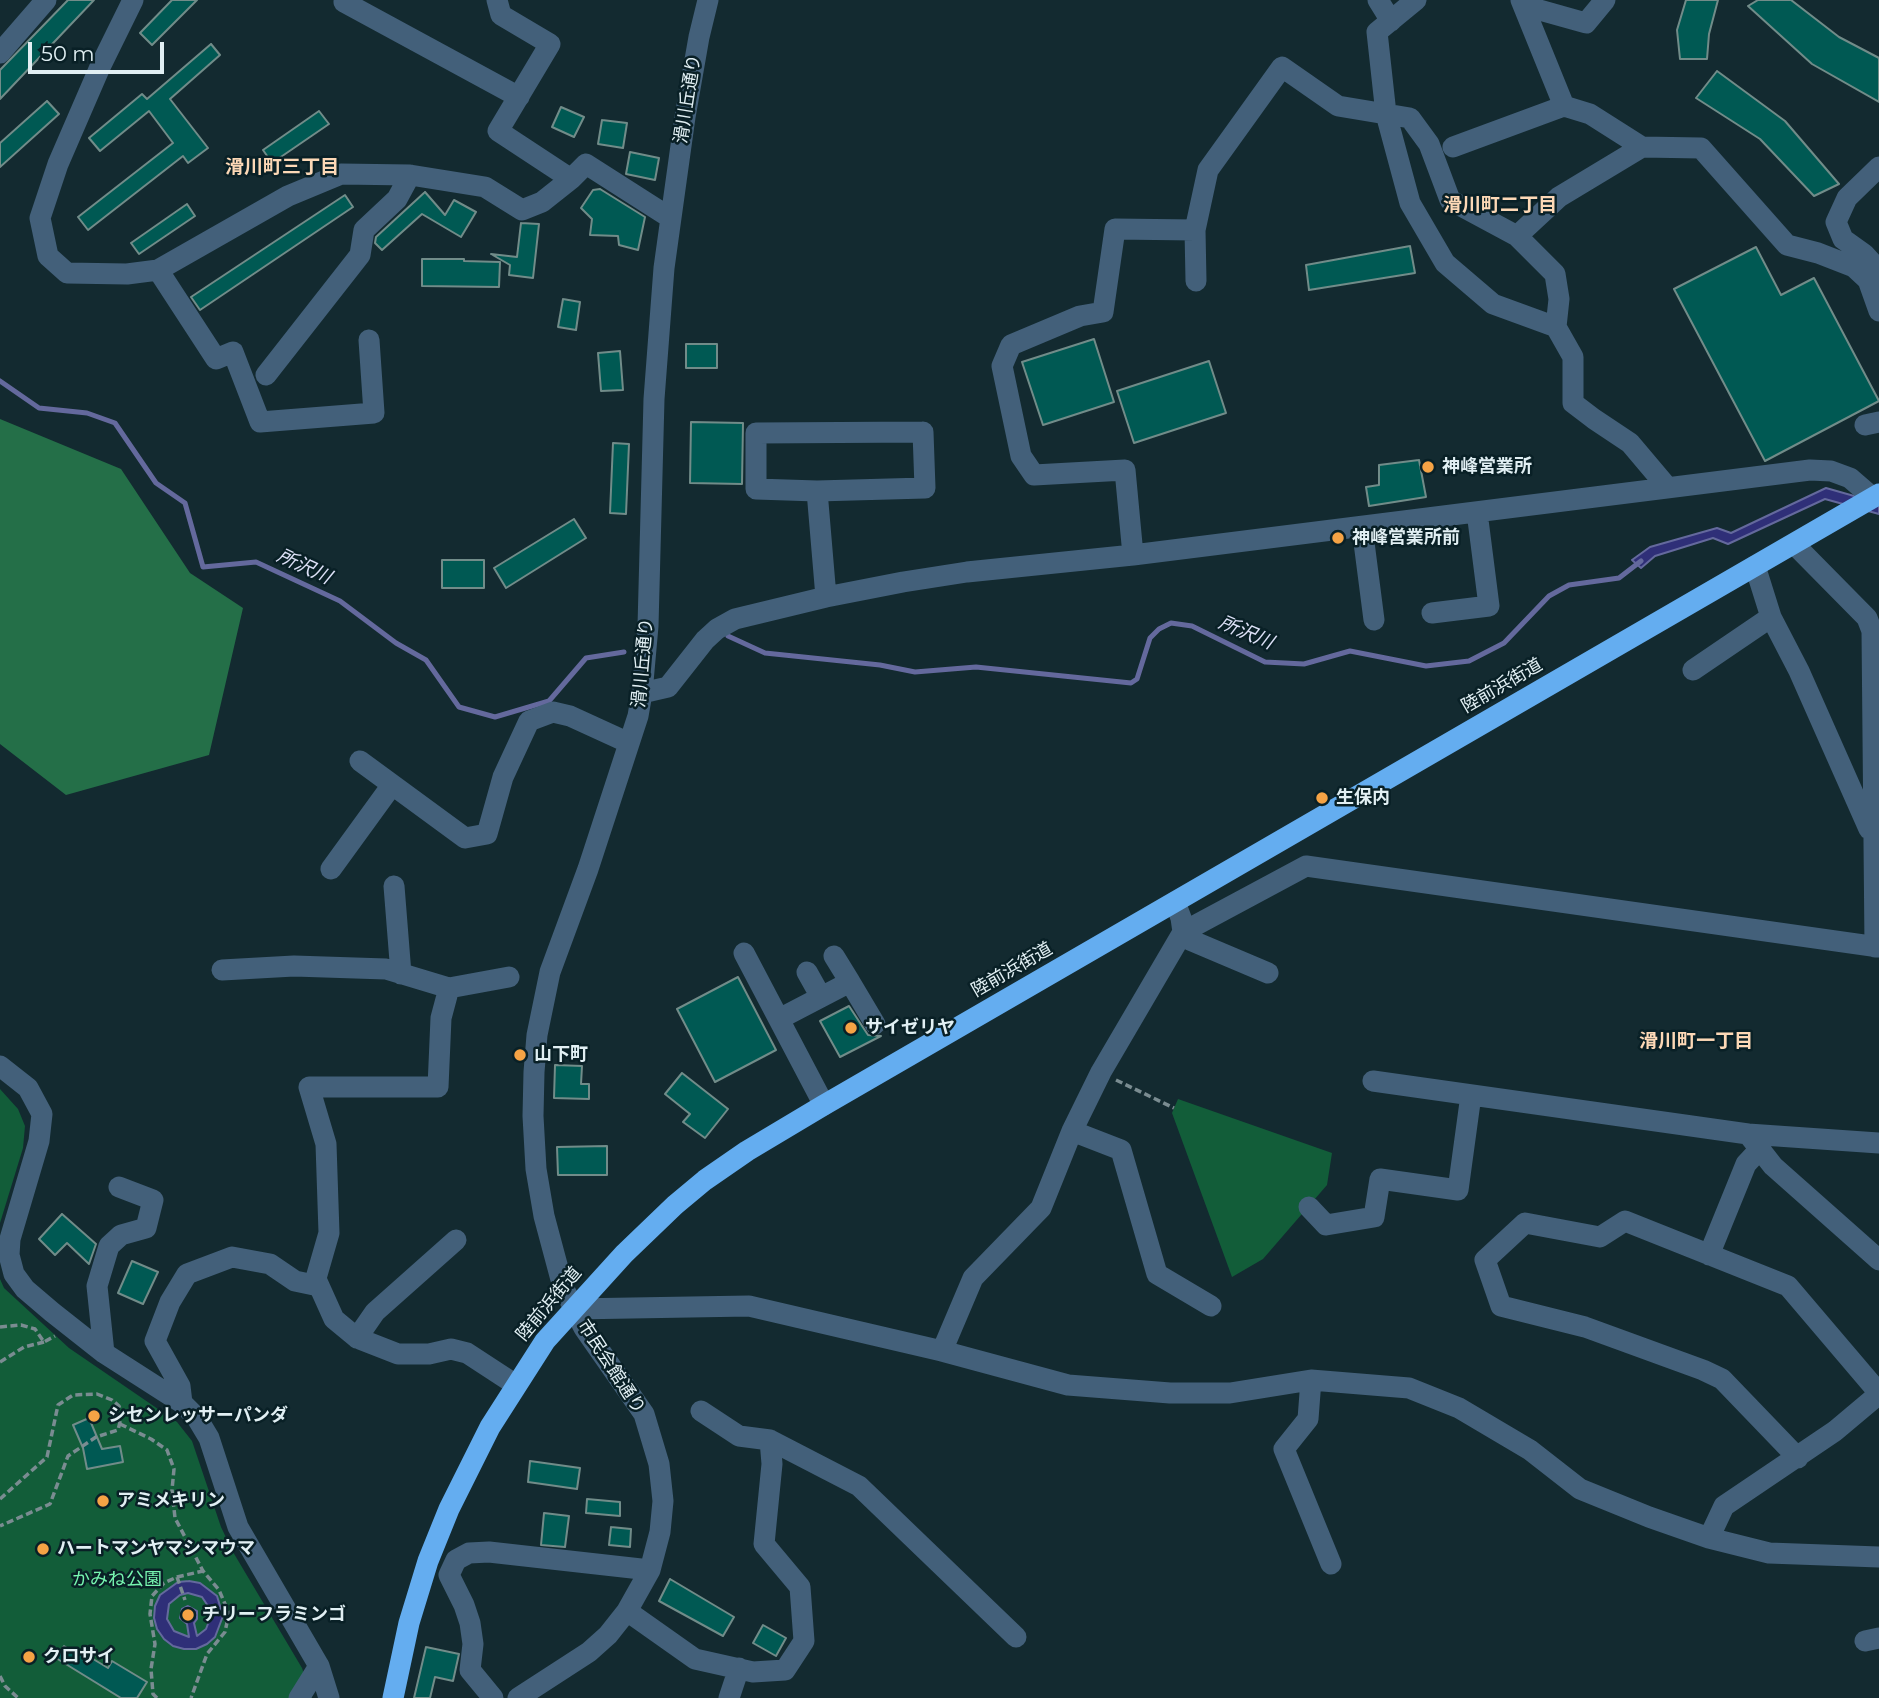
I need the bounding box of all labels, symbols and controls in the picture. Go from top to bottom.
scale bar [32,28,168,72]
text: 50 m [41,41,95,66]
street label: 滑川丘通り [670,53,706,145]
district label: 滑川町三丁目 [225,156,339,178]
district label: 滑川町二丁目 [1443,194,1557,216]
place label: 神峰営業所 [1442,456,1532,478]
marker: 神峰営業所 [1420,459,1436,475]
place label: 神峰営業所前 [1352,527,1460,549]
marker: 神峰営業所前 [1330,530,1346,546]
water label: 所沢川 [273,545,335,589]
water label: 所沢川 [1215,611,1277,655]
street label: 滑川丘通り [628,617,658,709]
street label: 陸前浜街道 [1458,654,1546,718]
place label: 生保内 [1336,787,1390,809]
marker: 生保内 [1314,790,1330,806]
street label: 陸前浜街道 [968,938,1056,1002]
place label: サイゼリヤ [865,1017,955,1039]
marker: サイゼリヤ [843,1020,859,1036]
district label: 滑川町一丁目 [1639,1030,1753,1052]
place label: 山下町 [534,1044,588,1066]
marker: 山下町 [512,1047,528,1063]
street label: 陸前浜街道 [512,1263,586,1345]
street label: 市民会館通り [573,1316,649,1418]
place label: シセンレッサーパンダ [108,1405,288,1427]
marker: シセンレッサーパンダ [86,1408,102,1424]
place label: アミメキリン [117,1490,225,1512]
marker: アミメキリン [95,1493,111,1509]
place label: ハートマンヤマシマウマ [57,1538,255,1560]
marker: ハートマンヤマシマウマ [35,1541,51,1557]
park label: かみね公園 [72,1569,162,1591]
place label: チリーフラミンゴ [202,1604,346,1626]
marker: チリーフラミンゴ [180,1607,196,1623]
place label: クロサイ [43,1646,115,1668]
marker: クロサイ [21,1649,37,1665]

